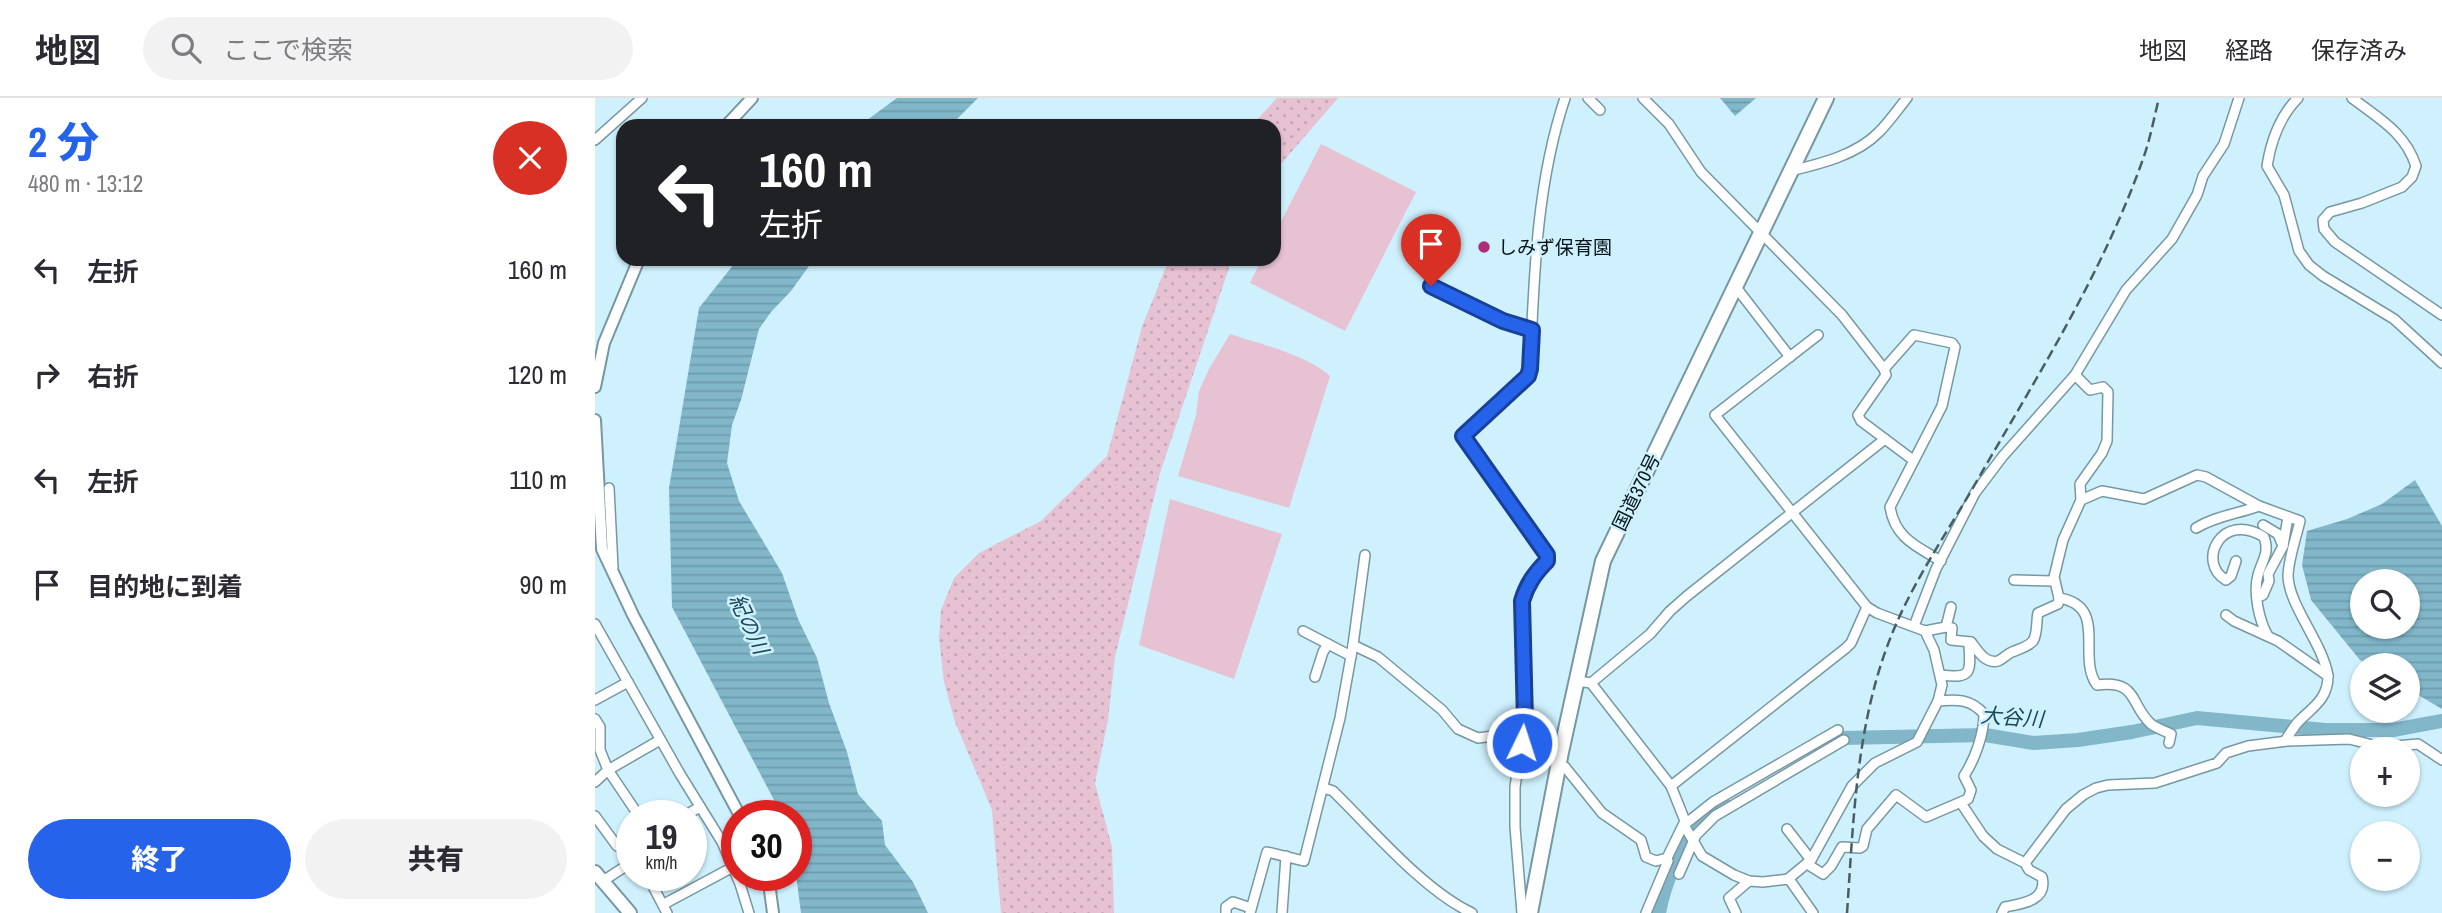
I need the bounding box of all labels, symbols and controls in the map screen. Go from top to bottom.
search box [143,17,633,80]
text: 地図 [35,28,101,72]
icon: search [167,29,205,67]
text: ここで検索 [223,32,353,67]
text: 地図 [2139,34,2187,66]
text: 経路 [2225,34,2273,66]
text: 保存済み [2311,34,2407,66]
text: 2 分 [28,114,99,170]
button: close [493,121,567,195]
text: 160 m [759,136,873,202]
icon: left [644,147,735,238]
text: 480 m · 13:12 [28,168,143,199]
text: 左折 [759,203,823,246]
pin [1401,214,1461,286]
icon: arrive [1412,225,1450,263]
place label: しみず保育園 [1498,234,1612,260]
marker: しみず保育園 [1476,239,1492,255]
icon: left [28,251,66,289]
text: 160 m [508,252,567,287]
text: 左折 [87,254,139,289]
icon: right [28,356,66,394]
text: 120 m [508,357,567,392]
text: 右折 [87,359,139,394]
street label: 国道370号 [1606,449,1666,535]
icon: left [28,461,66,499]
text: 110 m [509,462,567,497]
text: 左折 [87,464,139,499]
icon: arrive [28,566,66,604]
text: 90 m [520,567,567,602]
text: 目的地に到着 [87,569,243,604]
map controls [2350,569,2420,891]
button: search [2350,569,2420,639]
water label: 紀の川 [723,589,776,660]
button: layers [2350,653,2420,723]
water label: 大谷川 [1980,700,2046,734]
position arrow [1485,706,1559,780]
button: + [2350,737,2420,807]
speed limit sign: 30 [721,800,812,891]
text: 19 [646,813,677,860]
button: 終了 [28,819,291,899]
button: 共有 [305,819,567,899]
button: − [2350,821,2420,891]
text: km/h [646,850,678,875]

